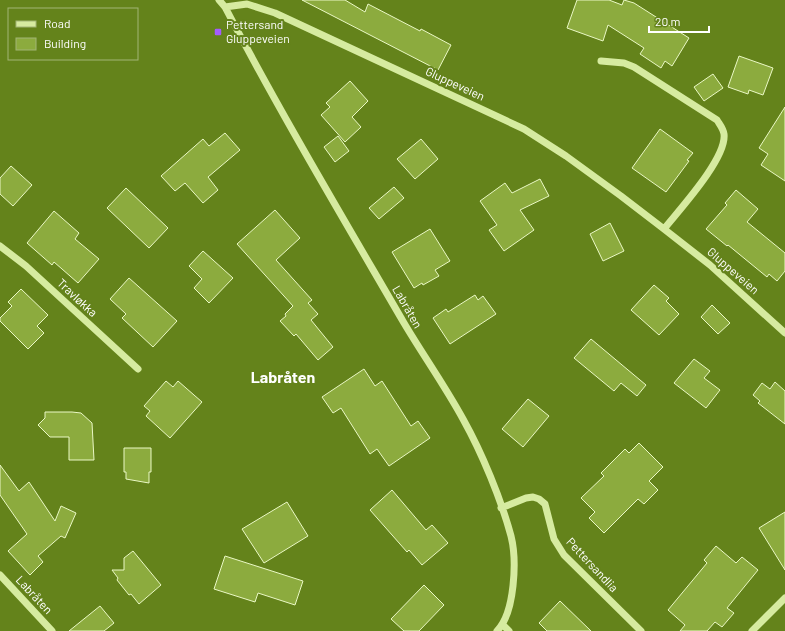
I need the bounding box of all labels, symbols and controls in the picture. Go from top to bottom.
legend [8,8,138,60]
scale bar [649,8,709,34]
text: 20 m [655,14,681,28]
text: Road [44,16,71,30]
place label: Pettersand Gluppeveien [226,17,290,45]
marker: Pettersand Gluppeveien [213,27,223,37]
text: Building [44,36,86,50]
street label: Gluppeveien [424,63,487,103]
street label: Gluppeveien [705,244,762,296]
street label: Travløkka [55,275,101,319]
street label: Labråten [390,283,426,330]
district label: Labråten [251,367,315,386]
street label: Pettersandlia [564,534,621,594]
street label: Labråten [14,572,56,616]

